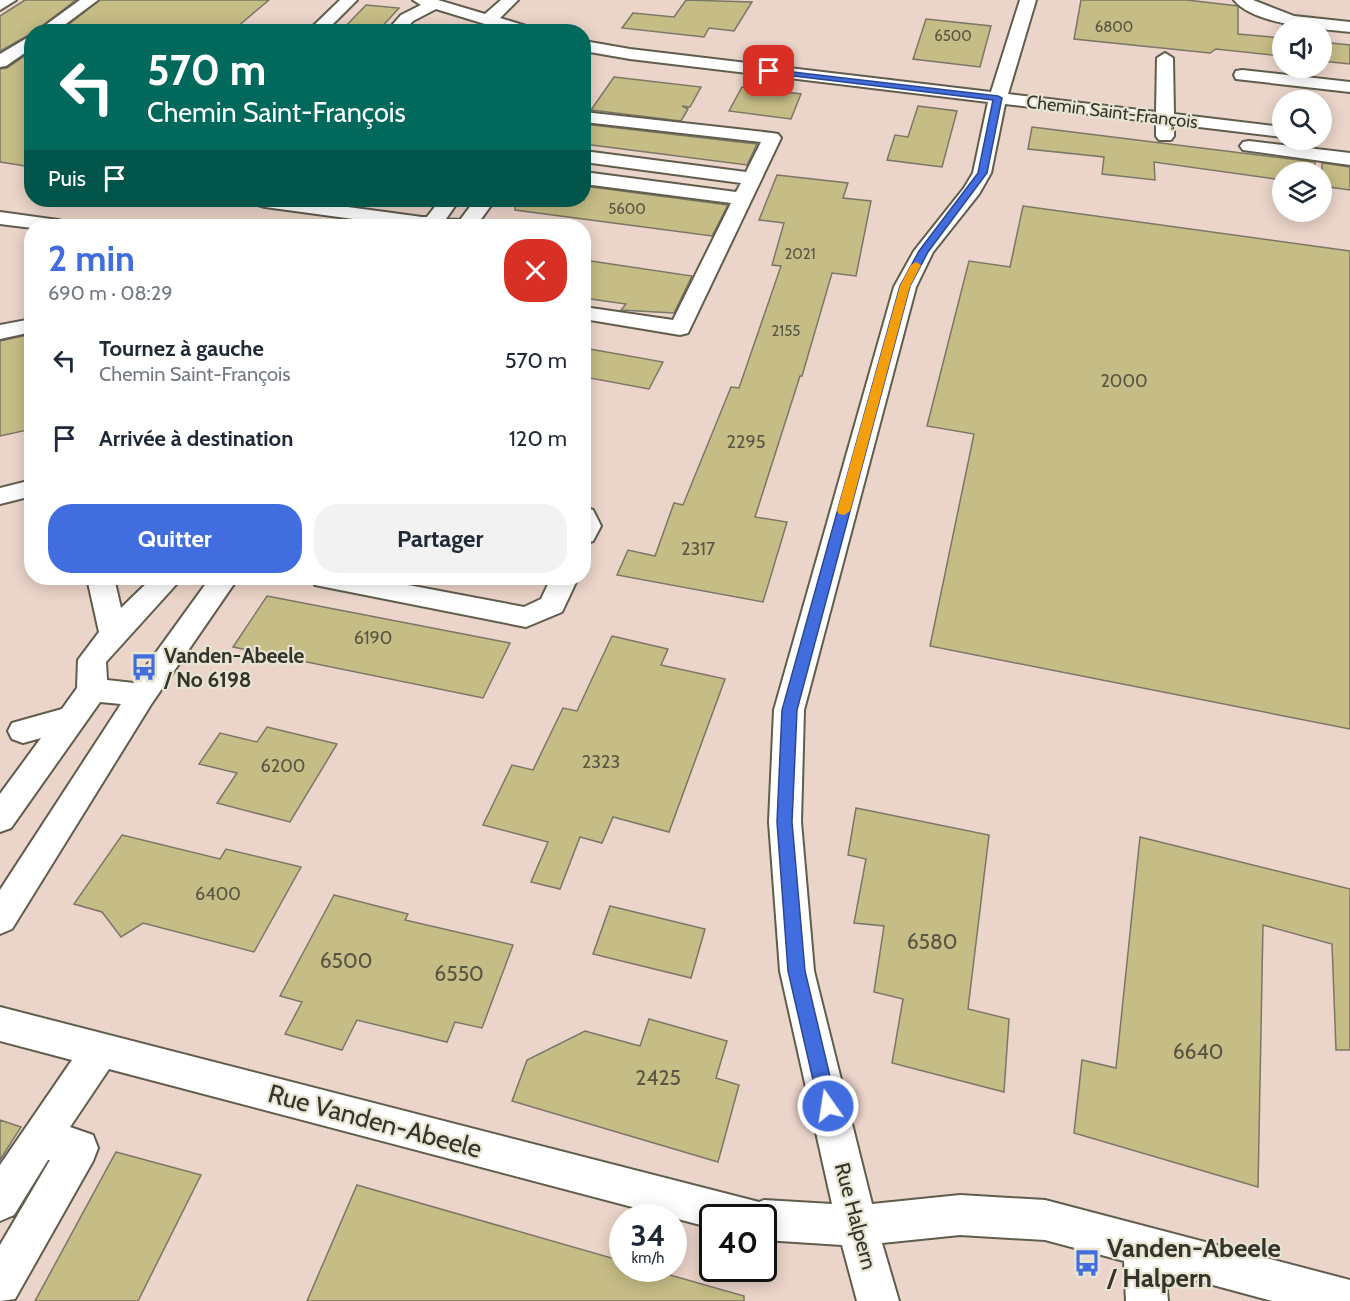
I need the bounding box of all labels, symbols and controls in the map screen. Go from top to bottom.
house number: 6800 [1095,18,1133,36]
map controls [1272,18,1332,222]
button: sound [1272,18,1332,78]
house number: 6500 [934,27,972,45]
text: 570 m [147,44,266,96]
pin [743,45,794,96]
icon: left [48,48,126,126]
icon: arrive [752,54,785,87]
button: search [1272,90,1332,150]
street label: Chemin Saint-François [1025,91,1199,133]
text: Chemin Saint-François [147,96,406,129]
icon: arrive [98,162,131,195]
button: layers [1272,162,1332,222]
text: Puis [48,165,86,192]
house number: 5600 [608,200,646,218]
text: 2 min [48,236,135,280]
button: close [504,239,567,302]
house number: 2021 [784,245,816,263]
text: 690 m · 08:29 [48,281,173,305]
house number: 2155 [772,322,800,340]
text: Tournez à gauche [99,335,264,362]
icon: left [48,344,81,377]
text: 570 m [505,347,567,374]
text: Chemin Saint-François [99,362,291,386]
house number: 2000 [1100,370,1148,392]
icon: arrive [48,422,81,455]
text: Arrivée à destination [99,425,293,452]
text: 120 m [509,425,567,452]
house number: 2295 [727,431,765,453]
button: Quitter [48,504,302,573]
button: Partager [314,504,567,573]
house number: 2317 [681,538,715,560]
house number: 6190 [354,627,392,649]
place label: Vanden-Abeele / No 6198 [163,643,305,692]
bus stop icon: Vanden-Abeele / No 6198 [129,652,159,682]
house number: 2323 [582,751,620,773]
house number: 6200 [261,755,305,777]
house number: 6400 [195,883,241,905]
house number: 6580 [907,929,957,954]
house number: 6500 [320,948,372,973]
house number: 6550 [434,961,484,986]
house number: 6640 [1173,1039,1223,1064]
house number: 2425 [635,1065,681,1090]
position arrow [796,1074,860,1138]
street label: Rue Vanden-Abeele [265,1077,485,1165]
street label: Rue Halpern [830,1160,882,1272]
speed limit sign: 40 [699,1204,777,1282]
text: 34 [631,1217,665,1254]
place label: Vanden-Abeele / Halpern [1106,1232,1281,1294]
bus stop icon: Vanden-Abeele / Halpern [1072,1248,1102,1278]
text: km/h [632,1249,664,1267]

